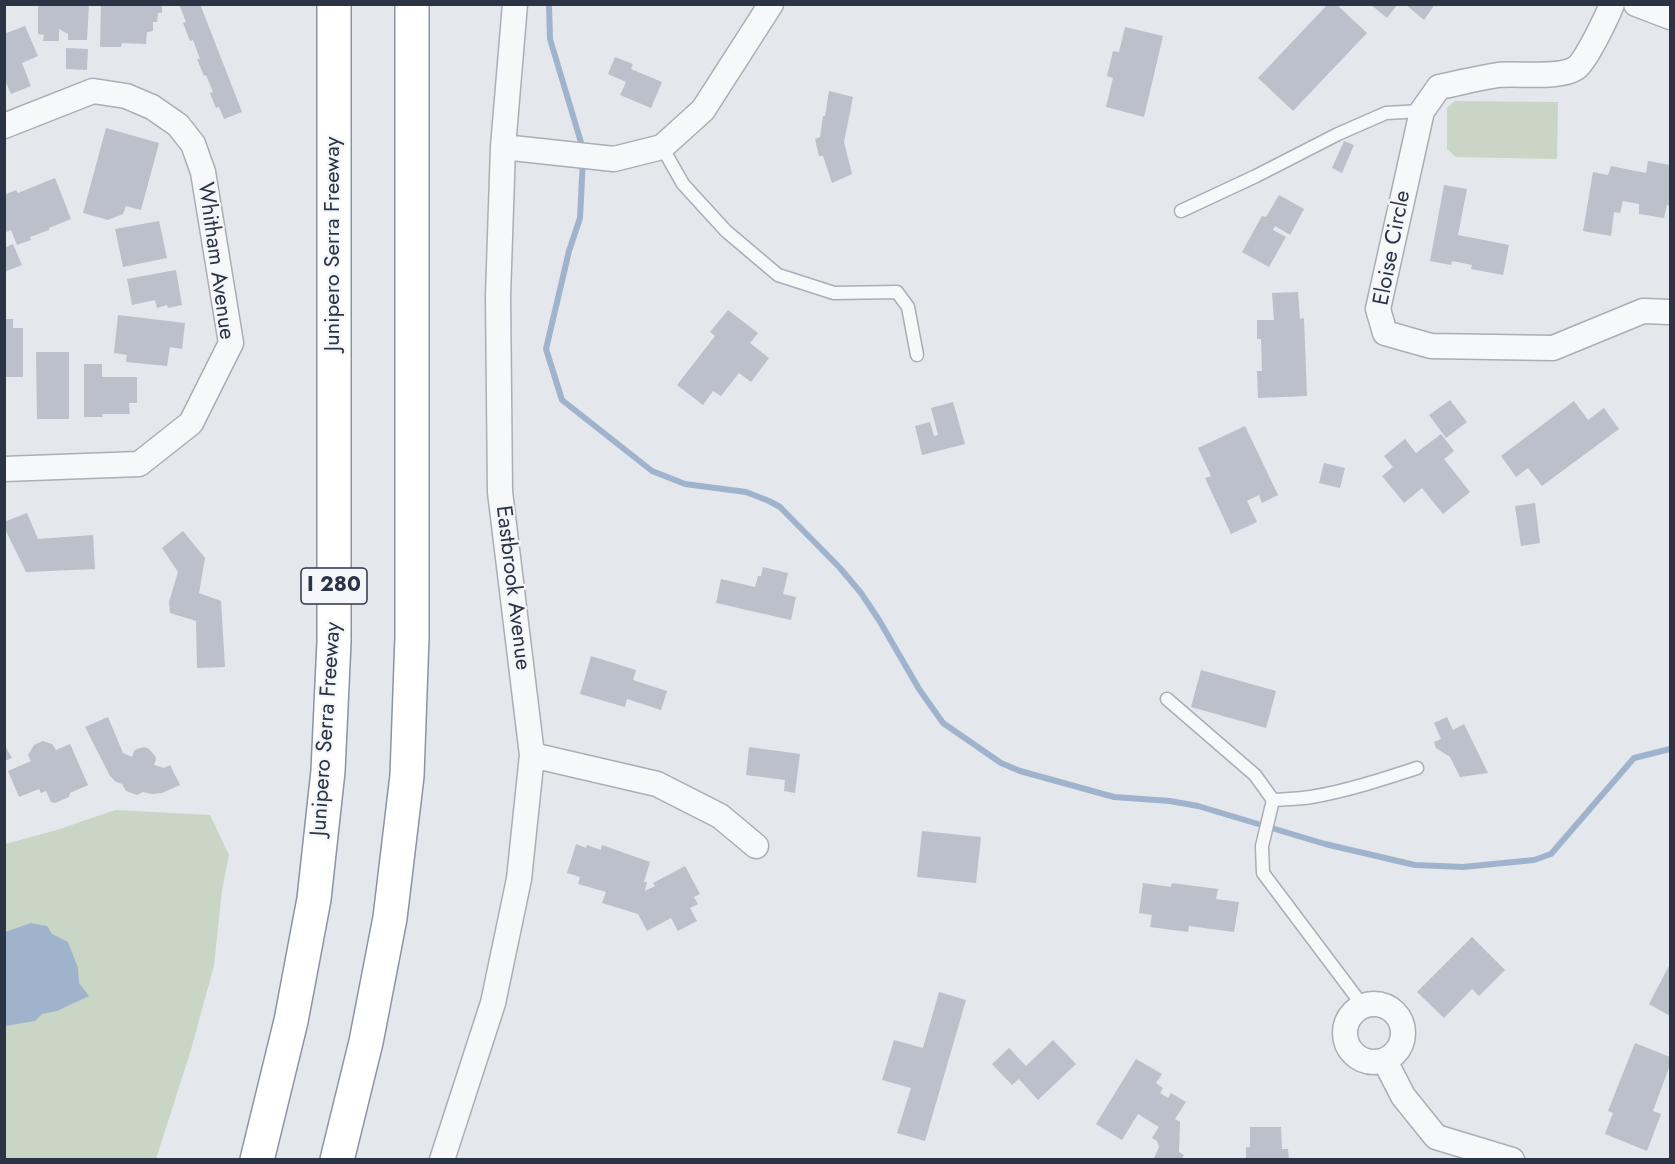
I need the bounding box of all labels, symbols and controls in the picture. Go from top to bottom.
street label: Junipero Serra Freeway [321,137,347,351]
street label: Whitham Avenue [191,181,239,341]
street label: Eloise Circle [1369,188,1417,308]
street label: Eastbrook Avenue [489,504,535,672]
road number: I 280 [301,568,367,604]
street label: Junipero Serra Freeway [306,621,348,837]

